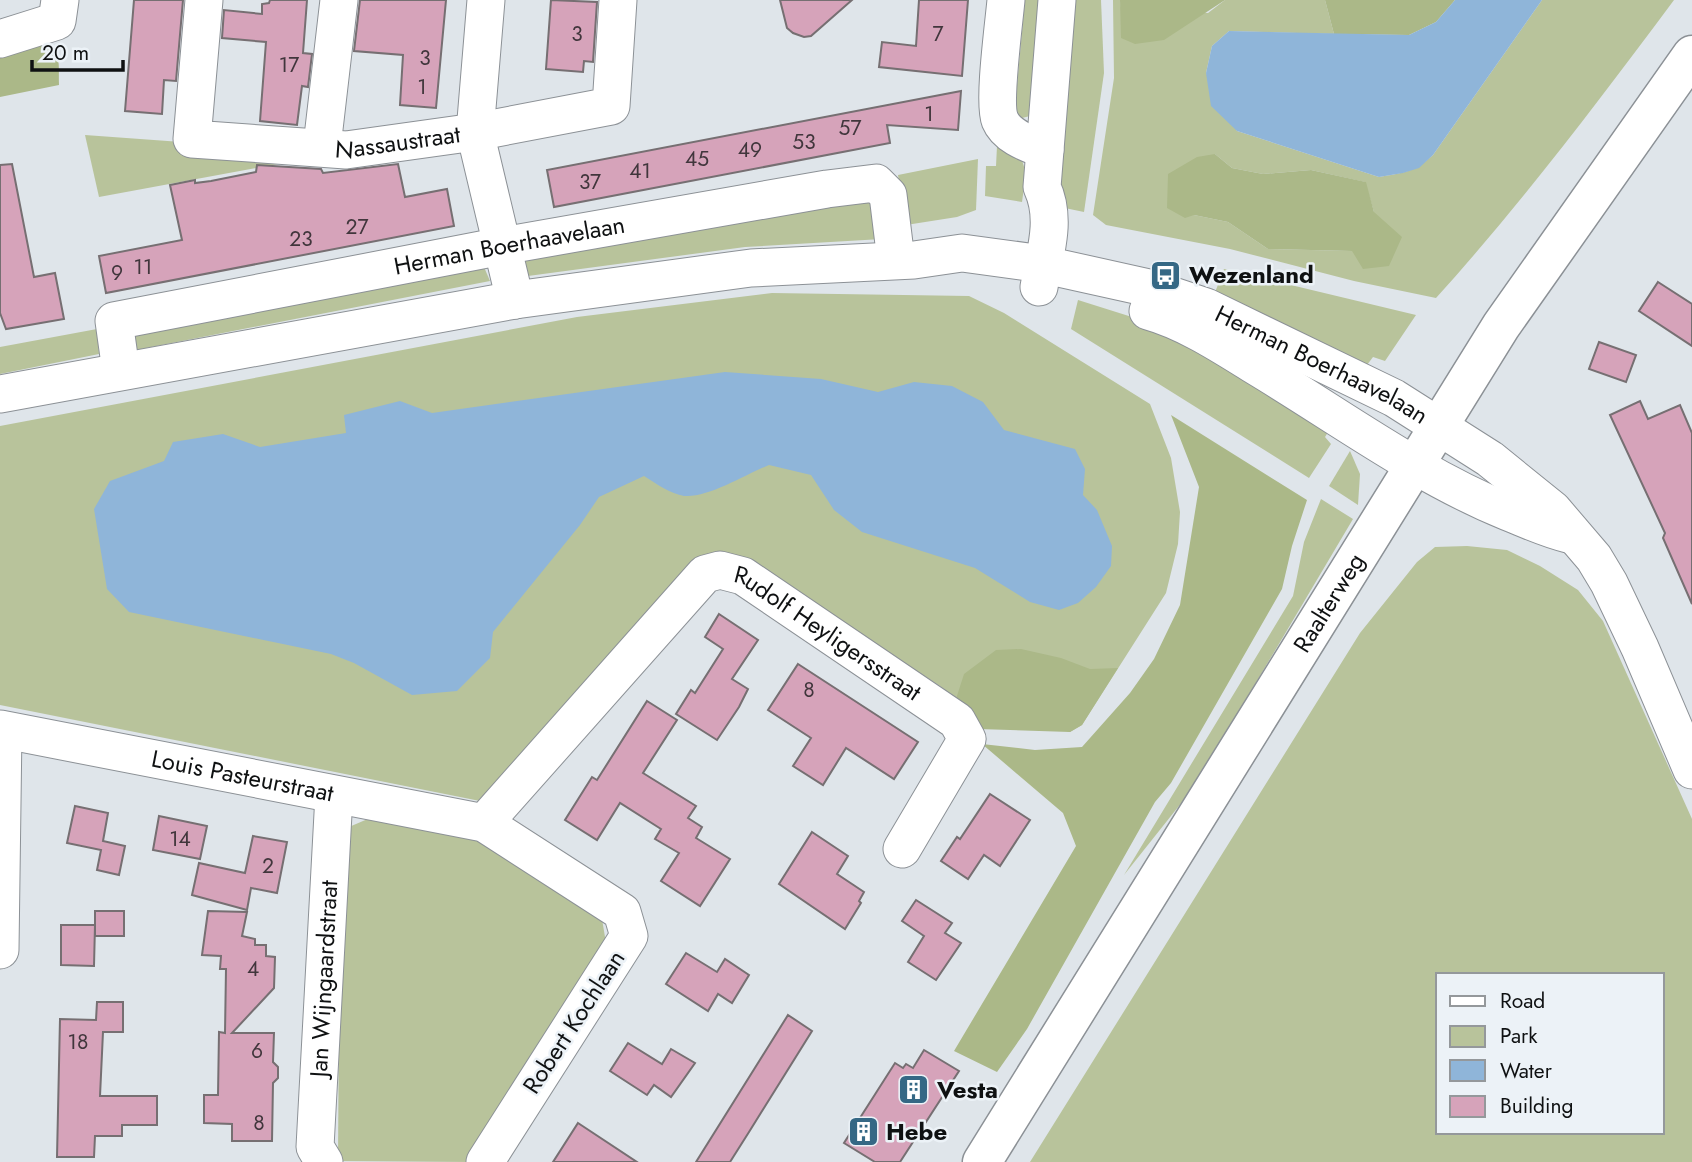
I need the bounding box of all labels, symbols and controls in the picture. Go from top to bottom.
house number: 3 [571,19,583,49]
house number: 7 [932,19,944,49]
scale bar [32,28,122,72]
text: 20 m [42,38,89,68]
house number: 3 [419,43,431,73]
house number: 17 [279,50,299,80]
house number: 1 [417,72,427,102]
house number: 1 [924,99,934,129]
house number: 57 [839,113,861,143]
street label: Nassaustraat [334,116,463,167]
house number: 53 [792,127,816,157]
house number: 49 [738,135,762,165]
house number: 45 [685,144,709,174]
house number: 41 [629,156,651,186]
house number: 37 [579,167,601,197]
street label: Herman Boerhaavelaan [391,207,628,284]
house number: 27 [346,212,368,242]
house number: 23 [289,224,313,254]
house number: 11 [134,252,152,282]
place label: Wezenland [1189,257,1314,292]
house number: 9 [111,258,123,288]
bus stop icon: Wezenland [1149,258,1183,292]
street label: Herman Boerhaavelaan [1209,296,1435,432]
street label: Raalterweg [1284,546,1373,659]
street label: Rudolf Heyligersstraat [731,556,929,709]
house number: 8 [803,675,815,705]
street label: Louis Pasteurstraat [148,741,337,810]
house number: 14 [169,824,191,854]
house number: 2 [262,851,274,881]
street label: Jan Wijngaardstraat [301,879,346,1081]
street label: Robert Kochlaan [514,943,633,1100]
house number: 4 [247,954,259,984]
legend [1436,973,1664,1134]
text: Road [1500,986,1545,1016]
text: Park [1500,1021,1538,1051]
house number: 18 [68,1027,88,1057]
house number: 6 [251,1036,263,1066]
text: Water [1500,1056,1553,1086]
place label: Vesta [936,1072,998,1107]
building icon: Vesta [897,1073,931,1107]
text: Building [1500,1091,1573,1121]
house number: 8 [253,1108,265,1138]
place label: Hebe [886,1114,947,1149]
building icon: Hebe [846,1115,880,1149]

